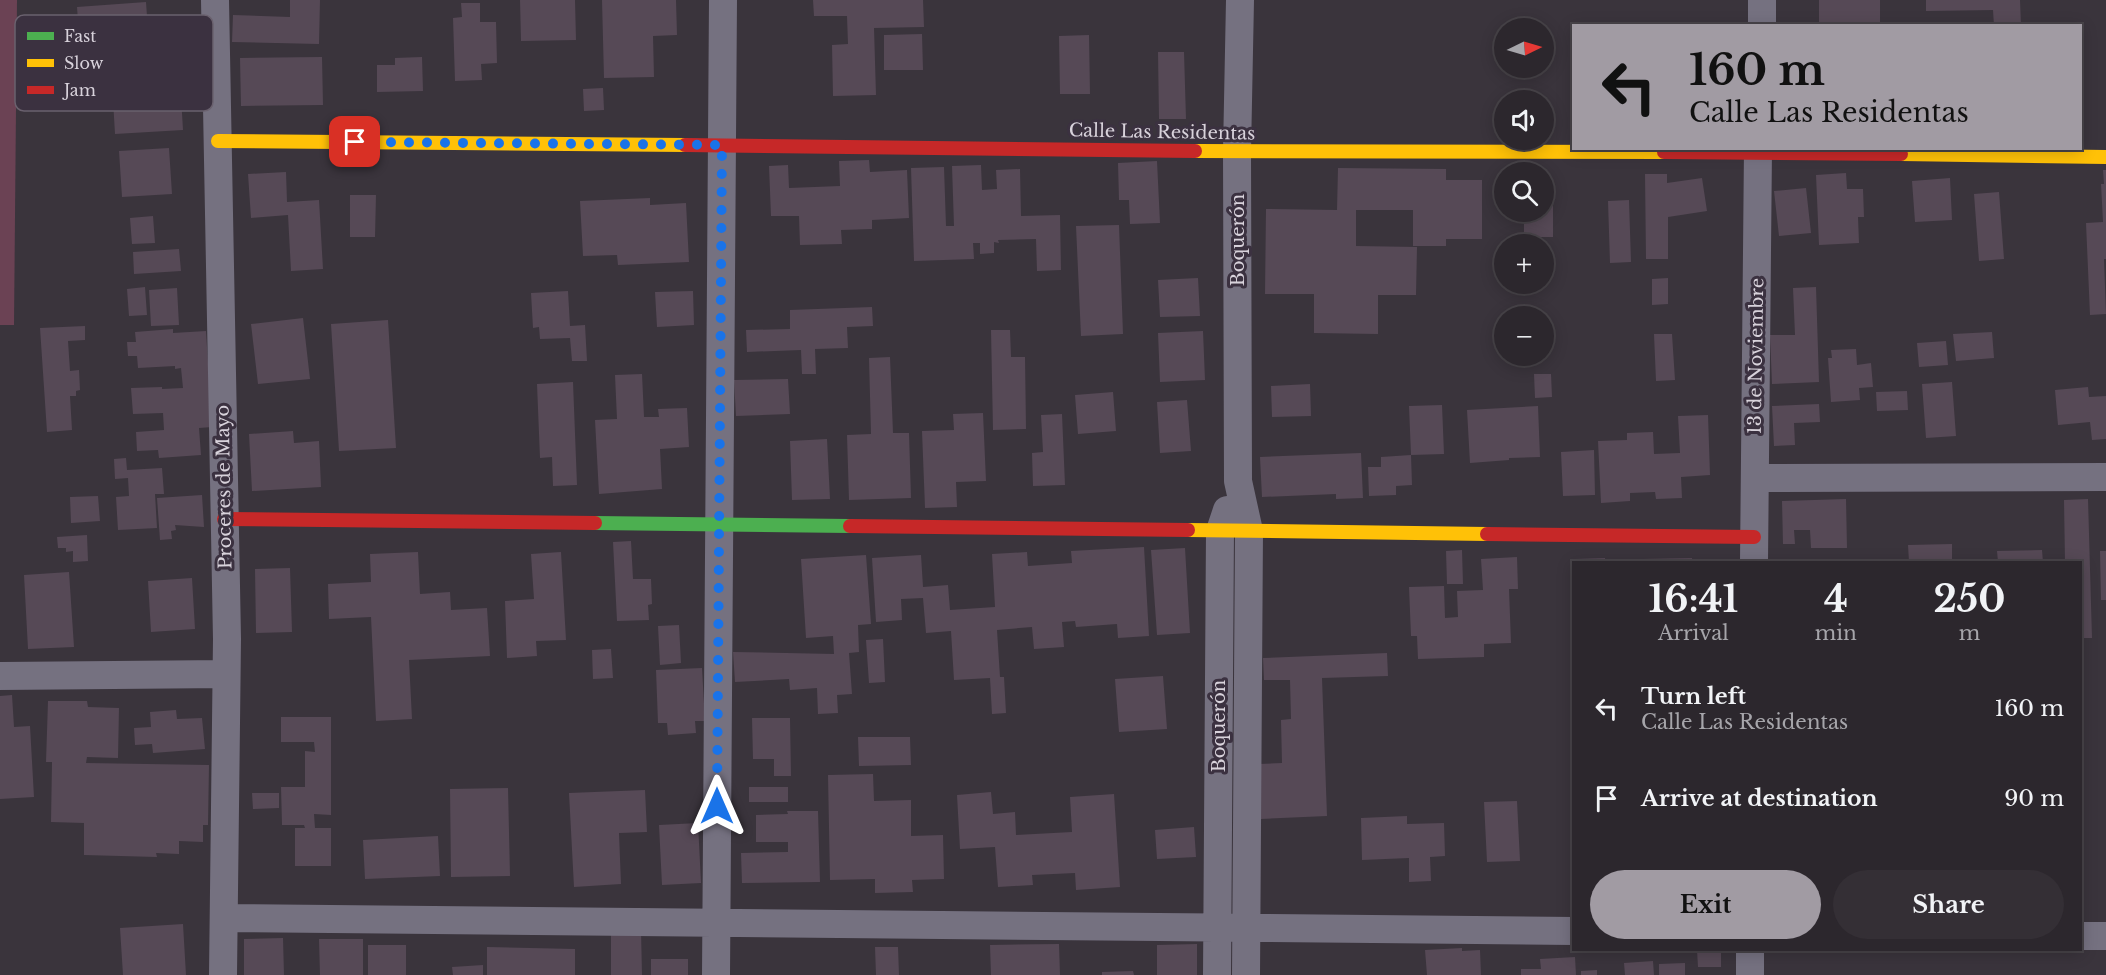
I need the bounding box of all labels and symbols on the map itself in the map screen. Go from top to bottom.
legend [15,15,213,111]
north arrow [1494,18,1554,78]
text: Fast [64,26,96,46]
text: Slow [64,53,104,73]
text: Jam [62,80,96,100]
pin [329,116,380,167]
street label: Calle Las Residentas [1069,119,1255,145]
street label: Boquerón [1227,194,1249,286]
street label: 13 de Noviembre [1744,278,1768,434]
street label: Proceres de Mayo [212,405,236,569]
street label: Boquerón [1208,680,1230,772]
position arrow [685,774,749,838]

